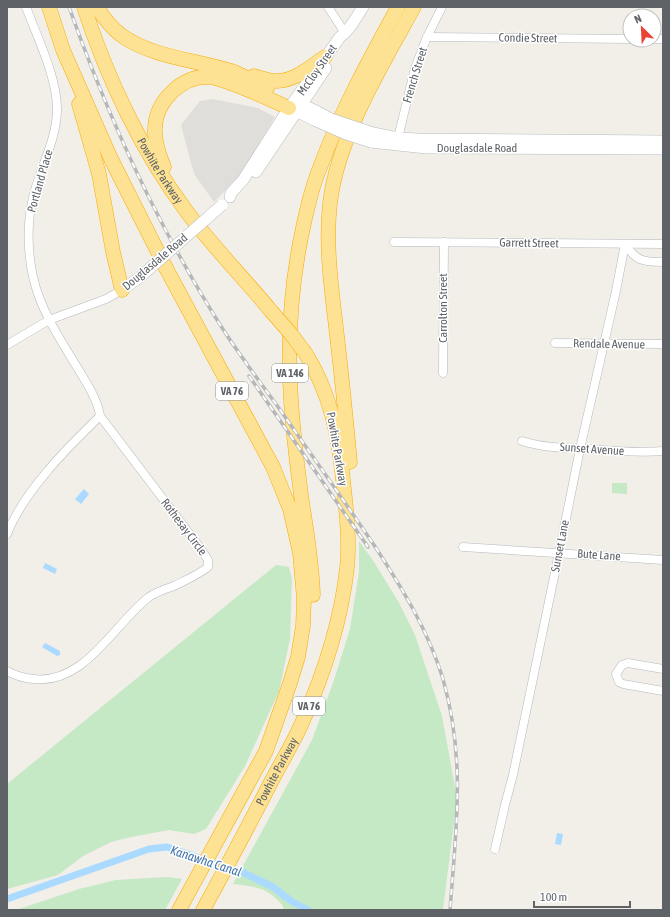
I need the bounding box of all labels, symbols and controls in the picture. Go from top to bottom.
north arrow [622,8,662,48]
text: N [633,12,643,26]
street label: Condie Street [499,30,558,46]
street label: McCloy Street [294,41,340,98]
street label: French Street [400,45,430,105]
street label: Powhite Parkway [134,135,186,207]
street label: Douglasdale Road [437,141,517,155]
street label: Portland Place [24,148,56,214]
street label: Douglasdale Road [120,231,190,293]
street label: Garrett Street [499,235,559,251]
street label: Carrolton Street [436,273,450,343]
street label: Rendale Avenue [573,336,645,352]
road number: VA 146 [272,364,308,382]
road number: VA 76 [216,382,248,400]
street label: Powhite Parkway [324,411,350,487]
street label: Sunset Avenue [559,440,625,458]
street label: Rothesay Circle [158,496,210,558]
street label: Sunset Lane [548,519,572,573]
street label: Bute Lane [577,547,621,563]
road number: VA 76 [293,697,325,715]
street label: Powhite Parkway [253,735,301,808]
water label: Kanawha Canal [168,842,244,880]
scale bar [534,883,630,909]
text: 100 m [540,890,567,904]

